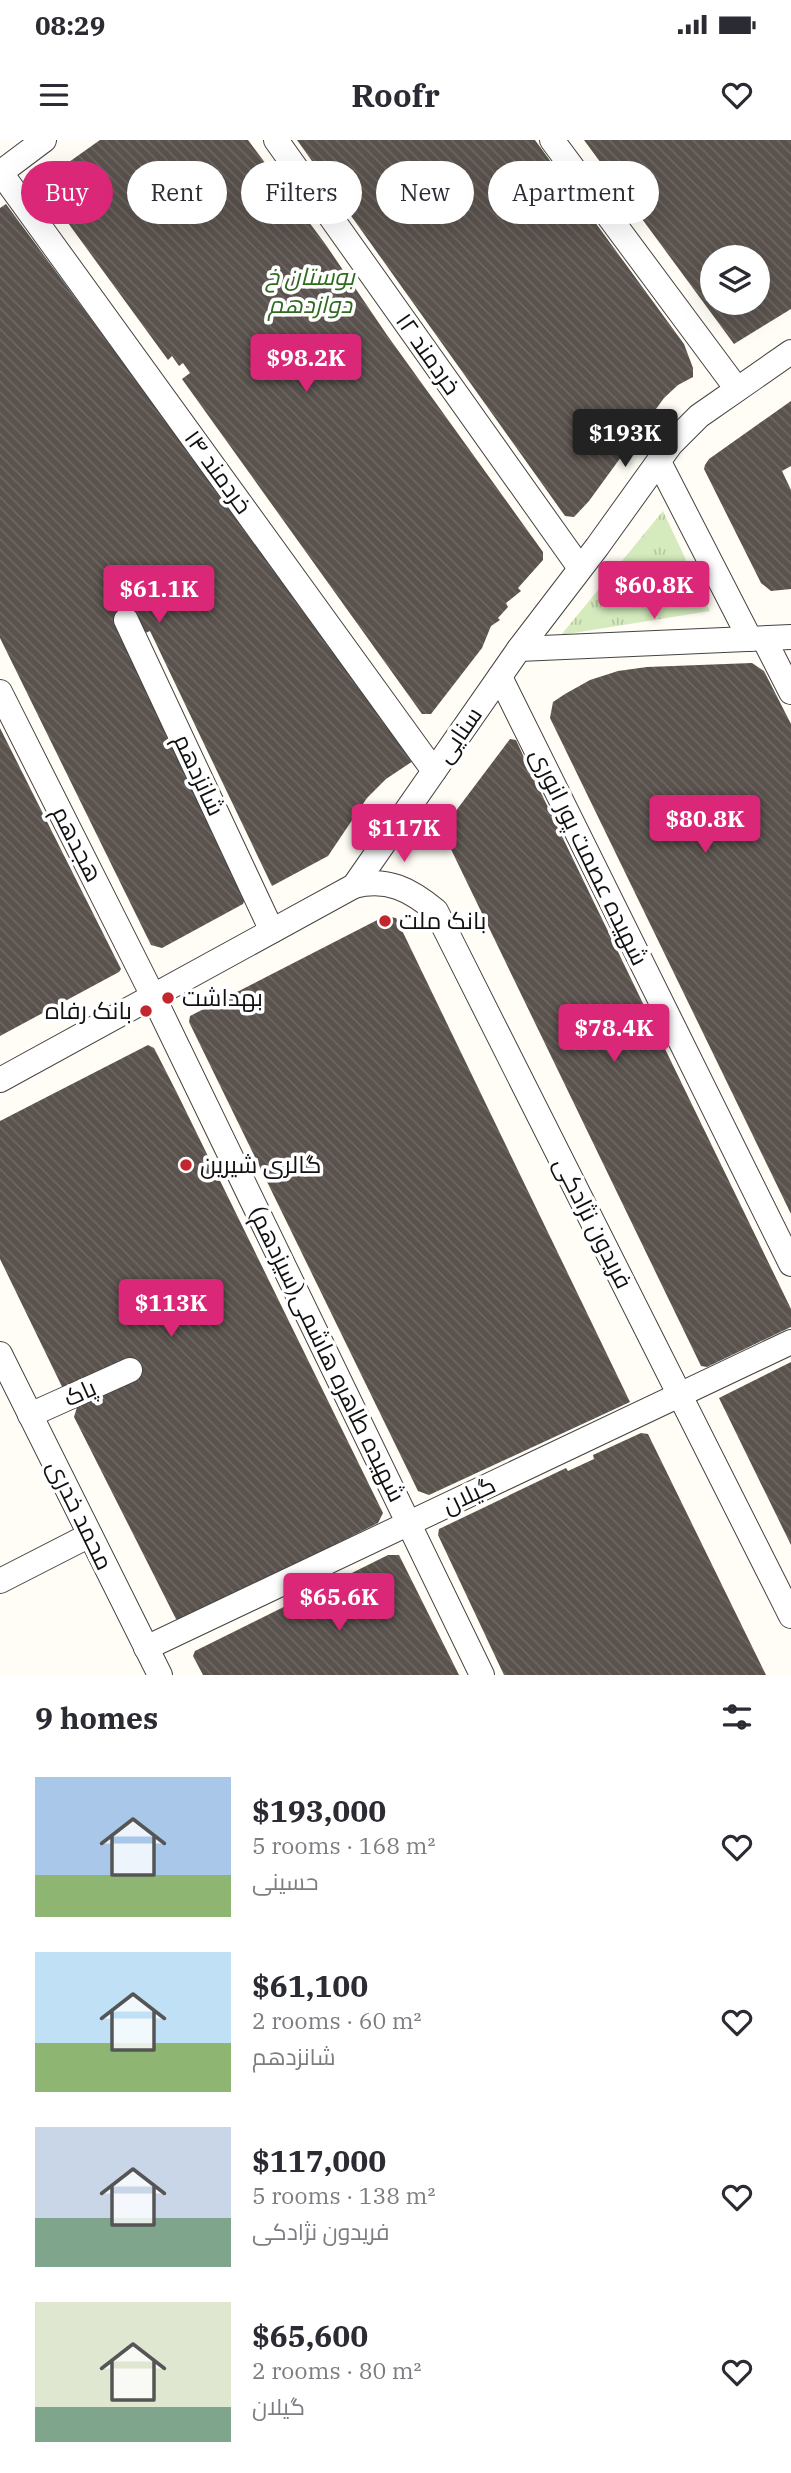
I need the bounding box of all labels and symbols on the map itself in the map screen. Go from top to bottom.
park label: بوستان خ دوازدهم [264,260,356,321]
street label: خردمند ۱۲ [389,306,469,401]
pin: $98.2K [249,334,363,394]
pin: $193K [576,410,674,469]
street label: خردمند ۱۴ [178,423,260,520]
pin: $60.8K [597,561,711,621]
pin: $61.1K [102,566,216,625]
street label: سنایی [427,700,489,769]
street label: شانزدهم [166,728,233,821]
street label: شهیده عصمت پور انوری [522,743,656,971]
pin: $80.8K [648,796,762,855]
street label: هجدهم [44,800,111,888]
pin: $117K [355,804,453,864]
place label: بانک ملت [399,904,486,936]
marker: بانک ملت [377,913,393,929]
place label: بهداشت [182,981,263,1013]
marker: بهداشت [160,990,176,1006]
place label: بانک رفاه [45,994,132,1026]
marker: بانک رفاه [138,1003,154,1019]
pin: $78.4K [557,1004,671,1064]
place label: گالری شیرین [200,1148,321,1180]
street label: فریدون نژادکی [547,1151,641,1294]
marker: گالری شیرین [178,1157,194,1173]
street label: شهیده طاهره هاشمی(سیزدهم) [241,1200,414,1507]
pin: $113K [122,1280,220,1339]
street label: پاک [58,1371,102,1414]
street label: محمد خدری [41,1454,121,1575]
street label: گیلان [437,1468,500,1520]
pin: $65.6K [282,1574,396,1633]

